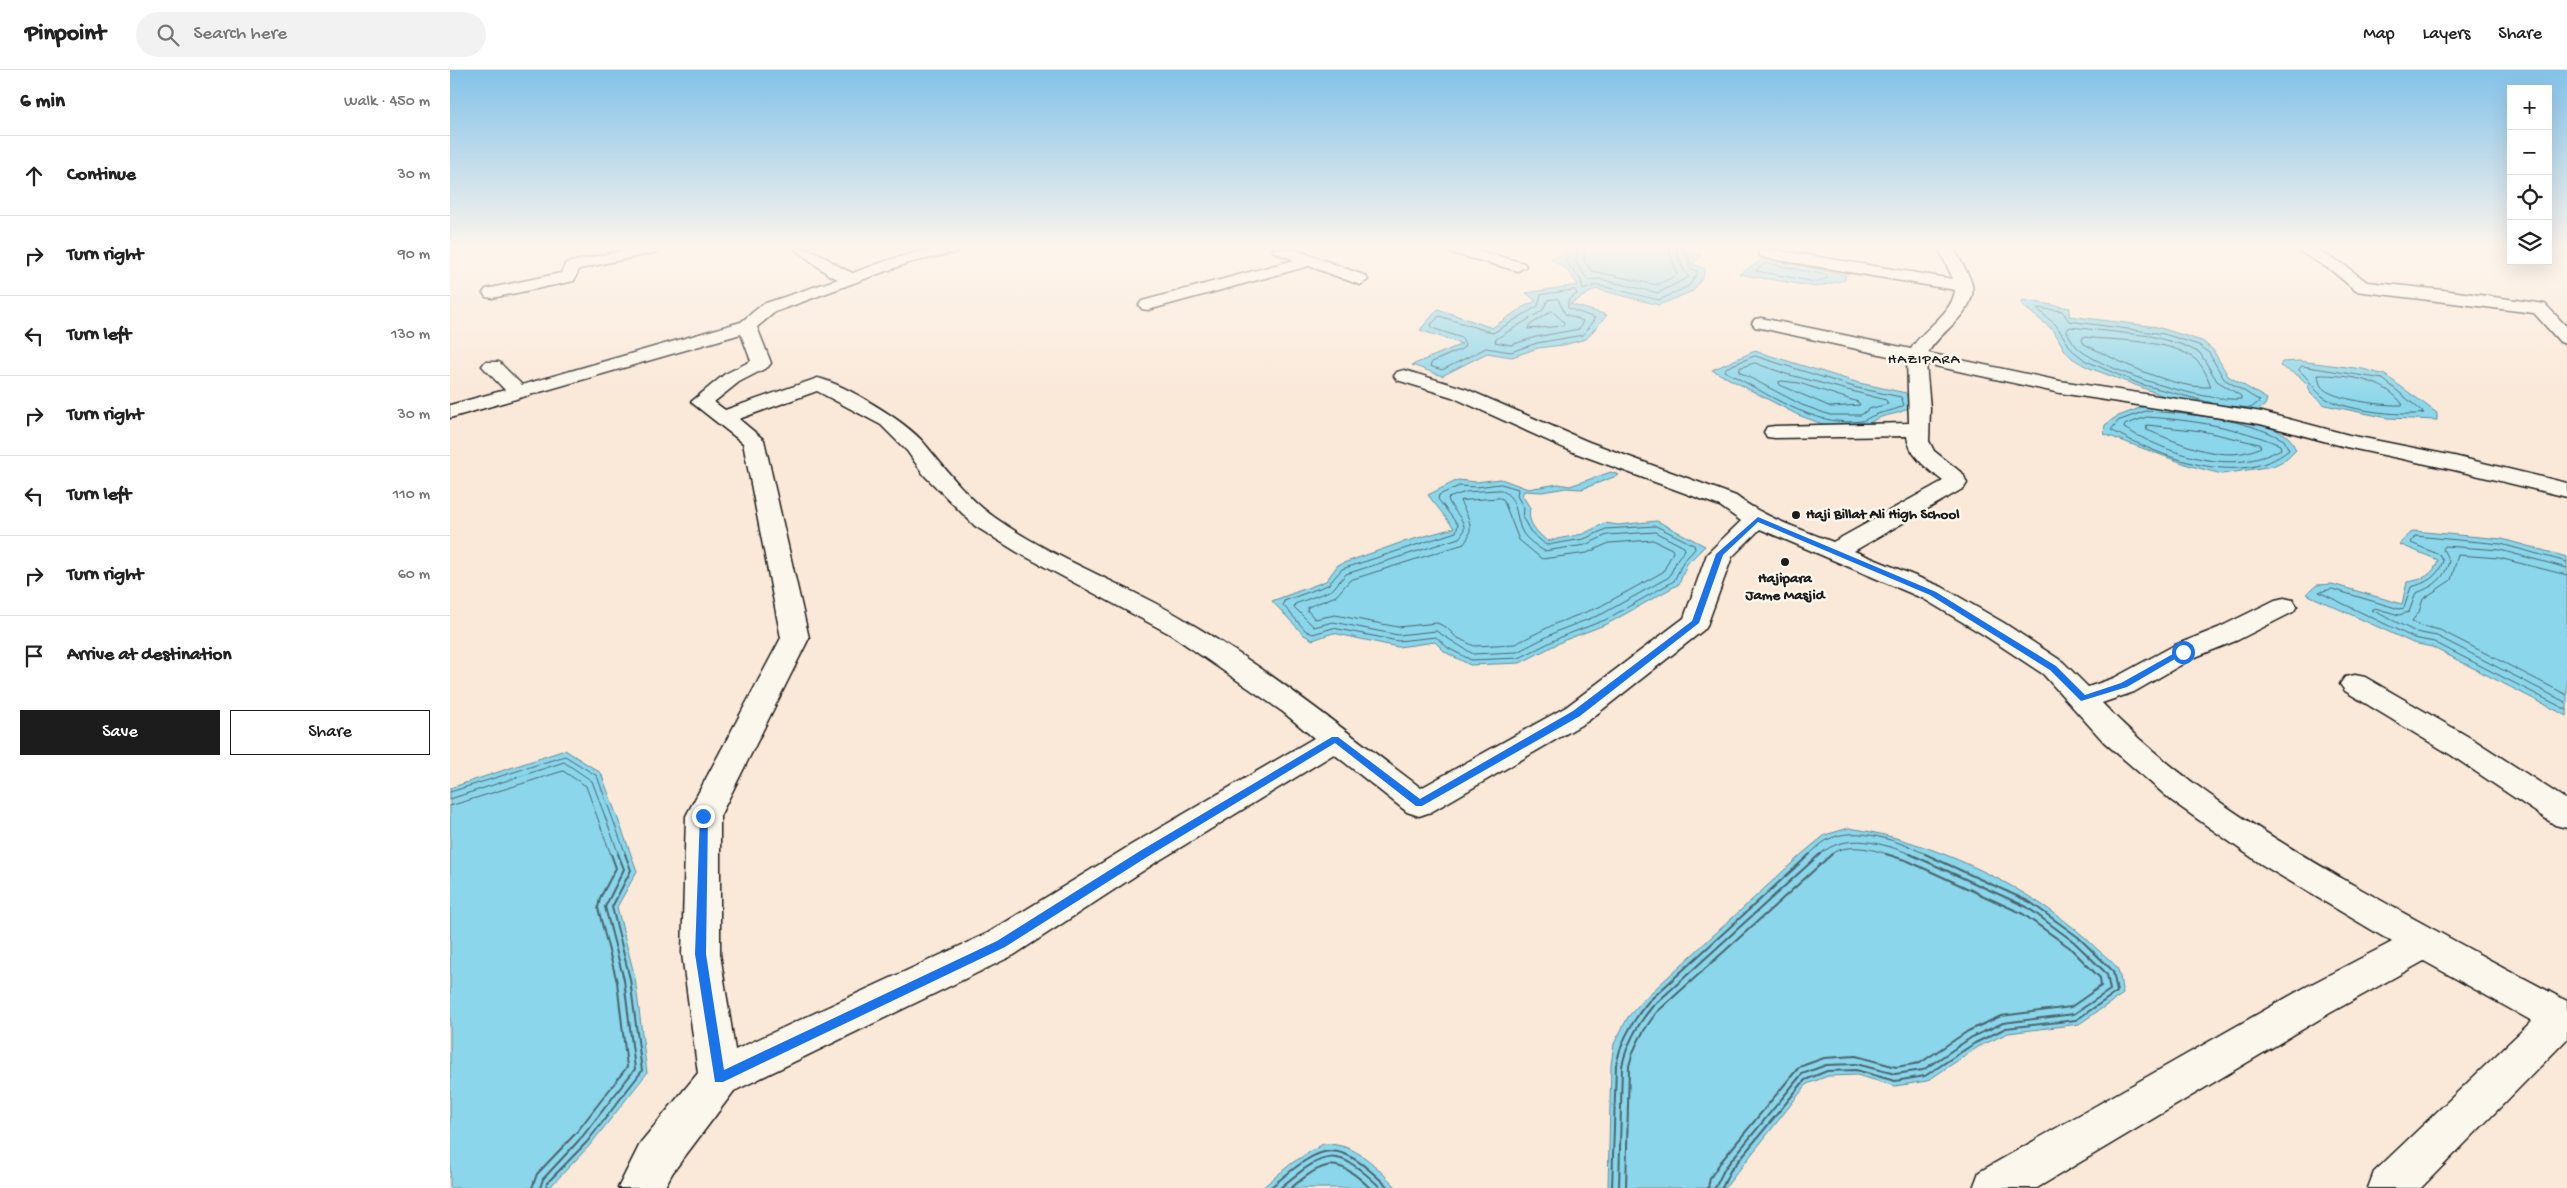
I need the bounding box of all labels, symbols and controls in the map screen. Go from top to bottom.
search box [136,12,486,57]
text: Pinpoint [25,20,106,49]
icon: search [154,21,182,49]
text: Search here [194,23,287,46]
text: Map [2363,24,2395,45]
text: Layers [2423,24,2470,45]
text: Share [2498,24,2542,45]
map controls [2507,85,2552,265]
button: + [2507,85,2552,130]
text: 6 min [20,90,65,115]
text: Walk · 450 m [344,93,430,112]
button: − [2507,130,2552,175]
icon: ahead [20,162,48,190]
text: Continue [67,164,136,187]
text: 30 m [397,166,430,185]
button: locate [2507,175,2552,220]
button: layers [2507,220,2552,265]
icon: right [20,242,48,270]
text: Turn right [67,244,143,267]
text: 90 m [398,246,430,265]
icon: left [20,322,48,350]
text: Turn left [67,324,131,347]
text: 130 m [391,326,430,345]
district label: HAZIPARA [1888,351,1960,369]
icon: right [20,402,48,430]
text: Turn right [67,404,143,427]
text: 30 m [397,406,430,425]
icon: left [20,482,48,510]
text: Turn left [67,484,131,507]
text: 110 m [393,486,430,505]
place label: Haji Billat Ali High School [1806,506,1960,524]
marker: Haji Billat Ali High School [1790,509,1802,521]
marker: Hajipara Jame Masjid [1779,556,1791,568]
icon: right [20,562,48,590]
text: Turn right [67,564,143,587]
text: 60 m [398,566,430,585]
place label: Hajipara Jame Masjid [1745,570,1827,605]
route start [2172,641,2195,664]
icon: arrive [20,642,48,670]
text: Arrive at destination [67,644,231,667]
button: Save [20,710,220,755]
button: Share [230,710,430,755]
route end [692,805,715,828]

